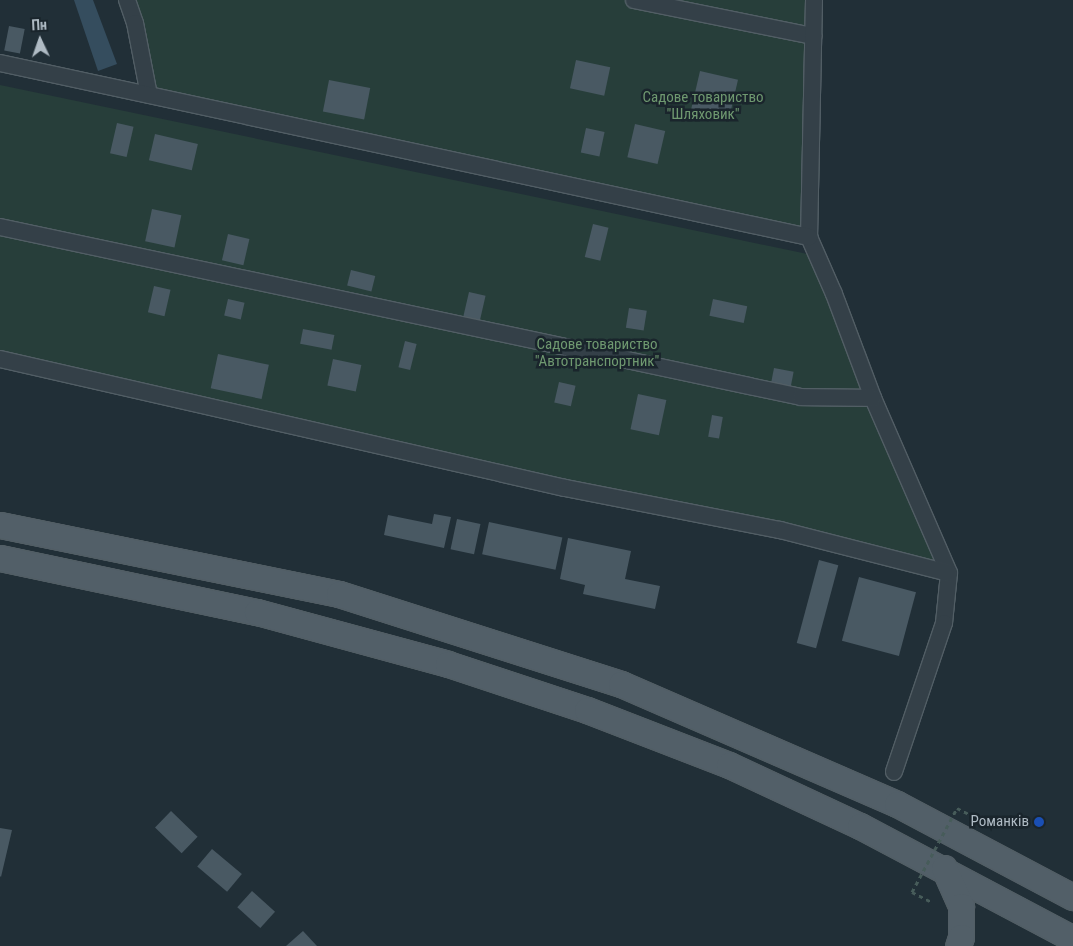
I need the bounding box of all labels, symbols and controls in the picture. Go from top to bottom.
north arrow [15,15,65,65]
text: Пн [31,17,47,33]
park label: Садове товариство "Шляховик" [642,88,764,123]
park label: Садове товариство "Автотранспортник" [535,335,659,370]
place label: Романків [971,813,1029,831]
marker: Романків [1033,816,1045,828]

